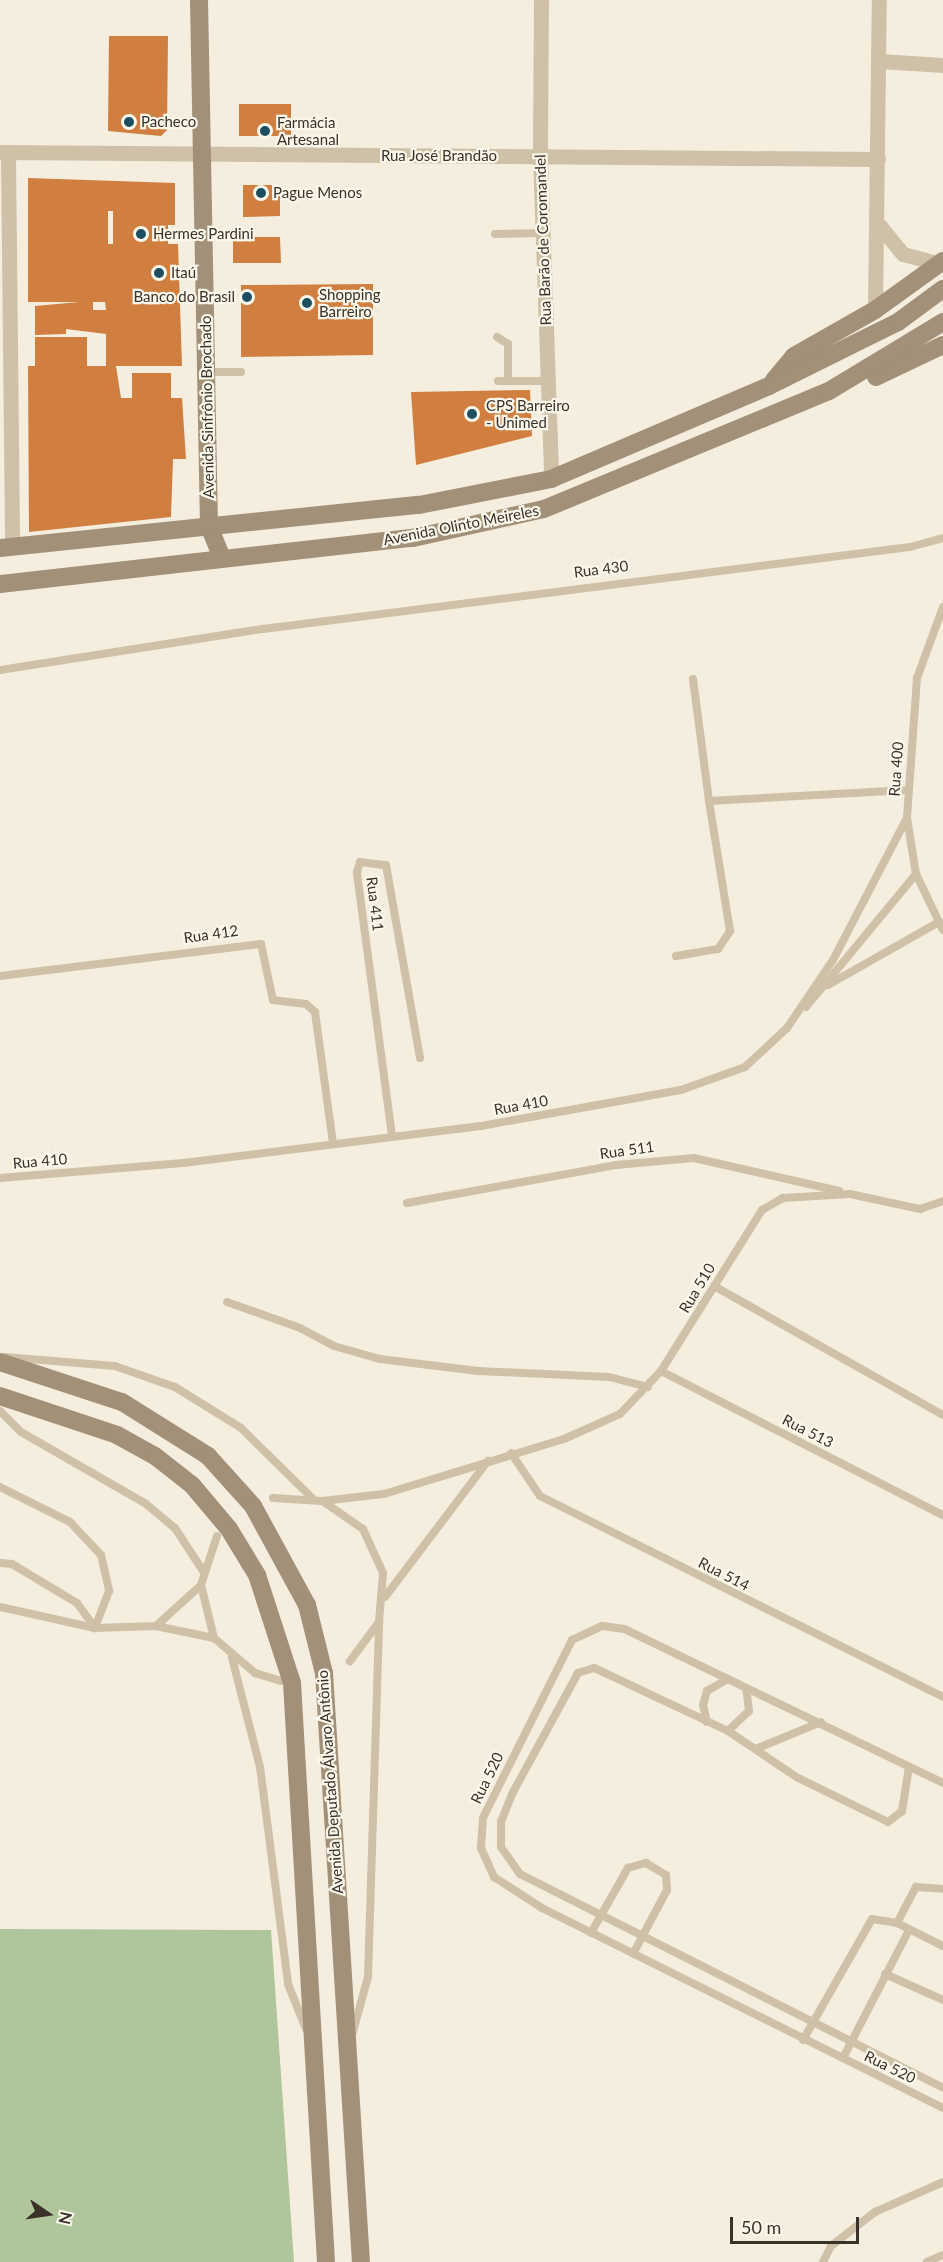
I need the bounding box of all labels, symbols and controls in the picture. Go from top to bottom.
place label: Pacheco [141,113,196,131]
place label: Farmácia Artesanal [277,113,339,148]
marker: Pacheco [122,115,136,129]
marker: Farmácia Artesanal [258,124,272,138]
street label: Rua José Brandão [381,147,497,165]
street label: Rua Barão de Coromandel [531,154,555,326]
place label: Pague Menos [273,184,362,202]
marker: Pague Menos [254,186,268,200]
place label: Hermes Pardini [153,225,254,243]
marker: Hermes Pardini [134,227,148,241]
place label: Itaú [171,264,196,282]
marker: Itaú [152,266,166,280]
place label: Shopping Barreiro [319,285,380,320]
place label: Banco do Brasil [134,288,235,306]
marker: Banco do Brasil [240,290,254,304]
marker: Shopping Barreiro [300,296,314,310]
street label: Avenida Sinfrônio Brochado [196,315,218,499]
place label: CPS Barreiro - Unimed [486,396,570,431]
marker: CPS Barreiro - Unimed [463,405,481,423]
street label: Avenida Olinto Meireles [382,501,540,549]
street label: Rua 430 [573,557,629,581]
street label: Rua 400 [885,741,907,797]
street label: Rua 411 [363,876,387,932]
street label: Rua 412 [183,921,239,947]
street label: Rua 410 [492,1091,550,1119]
street label: Rua 511 [599,1137,655,1163]
street label: Rua 410 [12,1150,68,1172]
street label: Rua 510 [675,1260,719,1316]
street label: Rua 513 [779,1411,837,1451]
street label: Rua 514 [695,1554,753,1594]
street label: Avenida Deputado Álvaro Antônio [313,1669,347,1895]
street label: Rua 520 [467,1749,507,1807]
street label: Rua 520 [861,2047,919,2087]
north arrow [18,2184,78,2244]
scale bar [733,2205,862,2243]
text: N [55,2210,77,2226]
text: 50 m [741,2216,781,2238]

